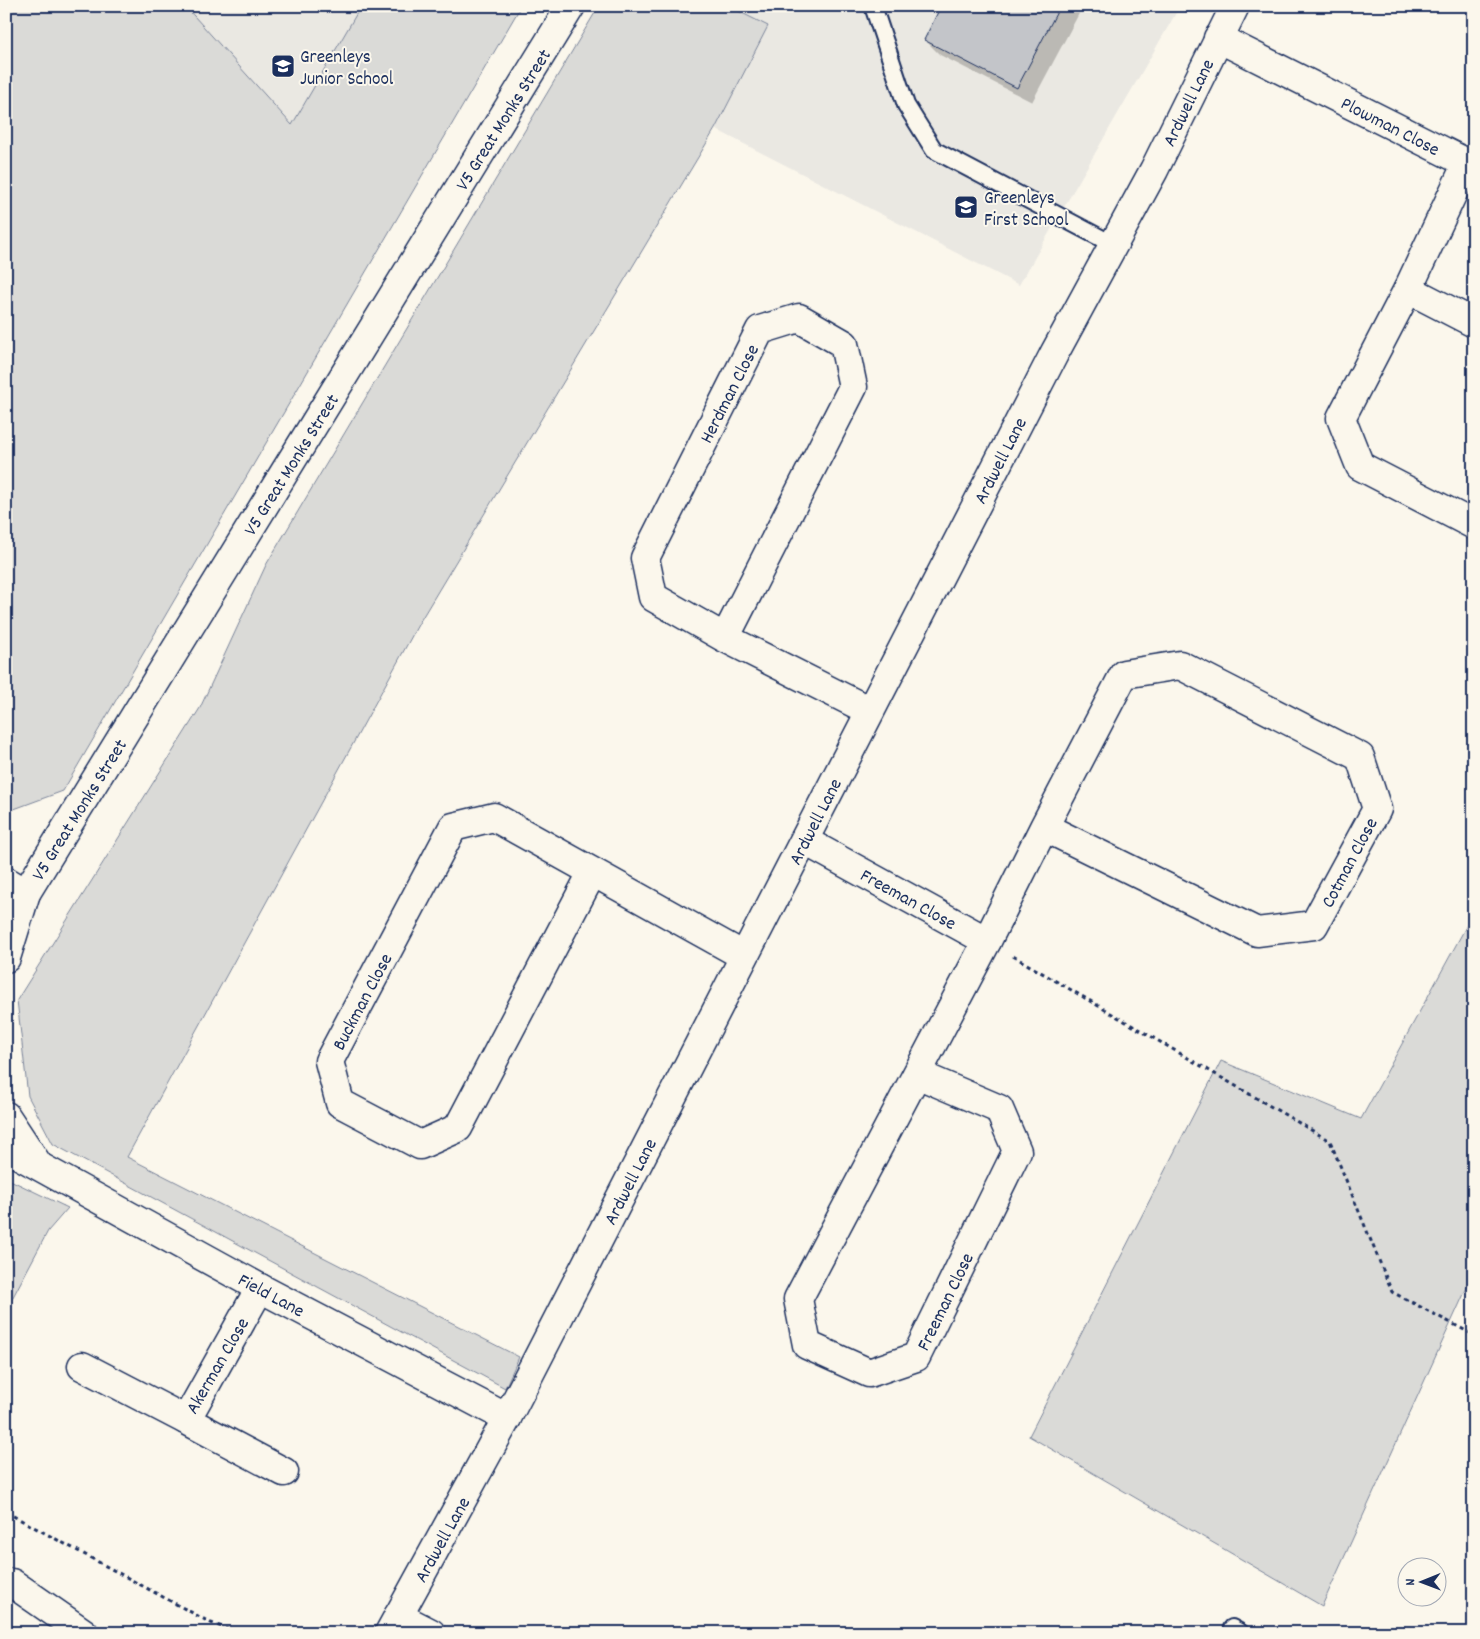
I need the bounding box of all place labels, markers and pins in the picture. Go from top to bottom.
place label: Greenleys Junior School [300,45,394,94]
school or university icon: Greenleys Junior School [270,53,296,79]
place label: Greenleys First School [984,186,1069,235]
school or university icon: Greenleys First School [953,194,979,220]

